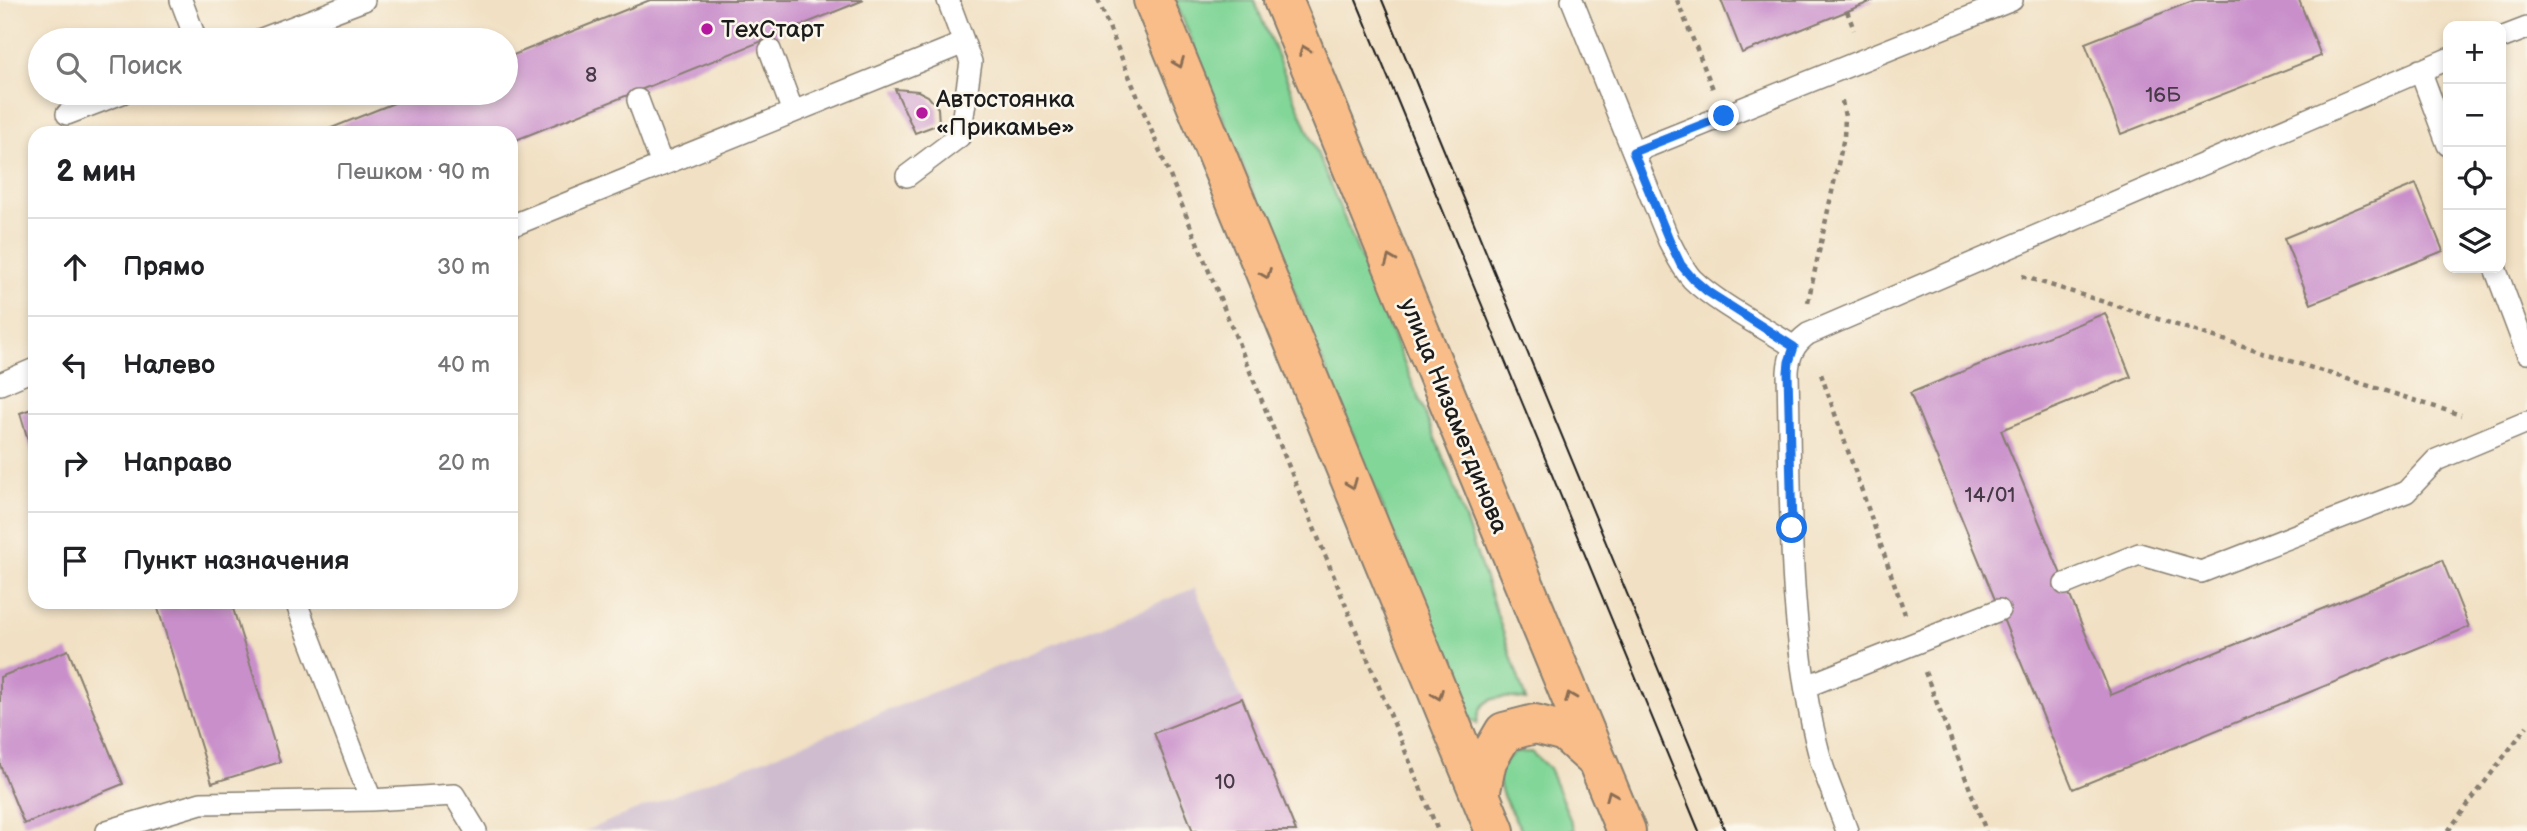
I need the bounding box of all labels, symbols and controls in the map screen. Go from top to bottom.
place label: ТехСтарт [721,15,825,44]
marker: ТехСтарт [699,21,715,37]
map controls [2443,21,2506,273]
button: + [2443,21,2506,84]
search box [28,28,518,105]
one-way arrow [1298,44,1312,56]
icon: search [52,48,90,86]
text: Поиск [108,51,182,82]
one-way arrow [1171,56,1185,68]
house number: 8 [585,63,597,88]
house number: 16Б [2145,83,2181,108]
button: − [2443,84,2506,147]
place label: Автостоянка «Прикамье» [935,85,1075,142]
route end [1708,100,1739,131]
marker: Автостоянка «Прикамье» [914,105,930,121]
button: locate [2443,147,2506,210]
text: 2 мин [56,154,136,190]
text: Пешком · 90 m [336,158,490,186]
button: layers [2443,210,2506,273]
icon: ahead [56,248,94,286]
text: Прямо [123,252,205,283]
text: 30 m [437,253,490,281]
one-way arrow [1385,255,1399,267]
one-way arrow [1257,267,1271,279]
street label: улица Низаметдинова [1394,294,1514,538]
icon: left [56,346,94,384]
text: Налево [123,350,215,381]
text: 40 m [437,351,490,379]
icon: right [56,444,94,482]
text: Направо [123,448,232,479]
text: 20 m [438,449,490,477]
one-way arrow [1344,477,1358,489]
house number: 14/01 [1965,483,2015,508]
route start [1776,512,1807,543]
icon: arrive [56,542,94,580]
text: Пункт назначения [123,546,349,577]
one-way arrow [1430,688,1444,700]
one-way arrow [1565,692,1579,704]
house number: 10 [1215,770,1235,795]
one-way arrow [1605,790,1619,803]

